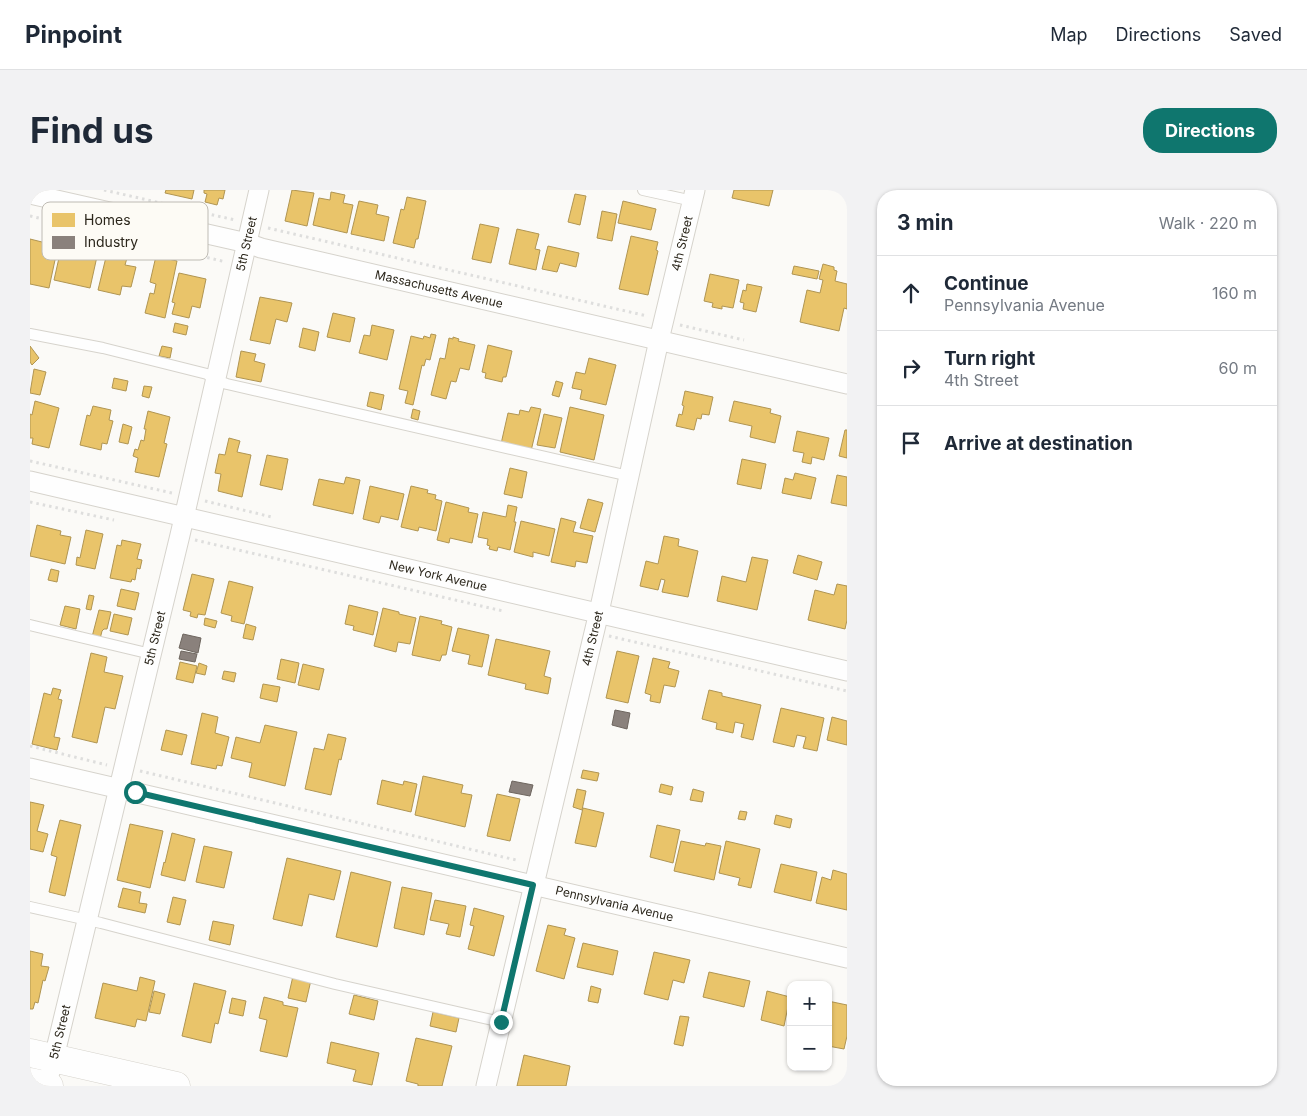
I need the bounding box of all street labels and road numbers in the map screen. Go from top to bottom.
street label: 4th Street [668,214,696,272]
street label: 5th Street [233,215,260,273]
street label: Massachusetts Avenue [374,267,504,311]
street label: New York Avenue [388,557,489,594]
street label: 5th Street [141,609,168,667]
street label: 4th Street [578,609,606,667]
street label: Pennsylvania Avenue [554,882,675,924]
street label: 5th Street [46,1003,73,1061]

